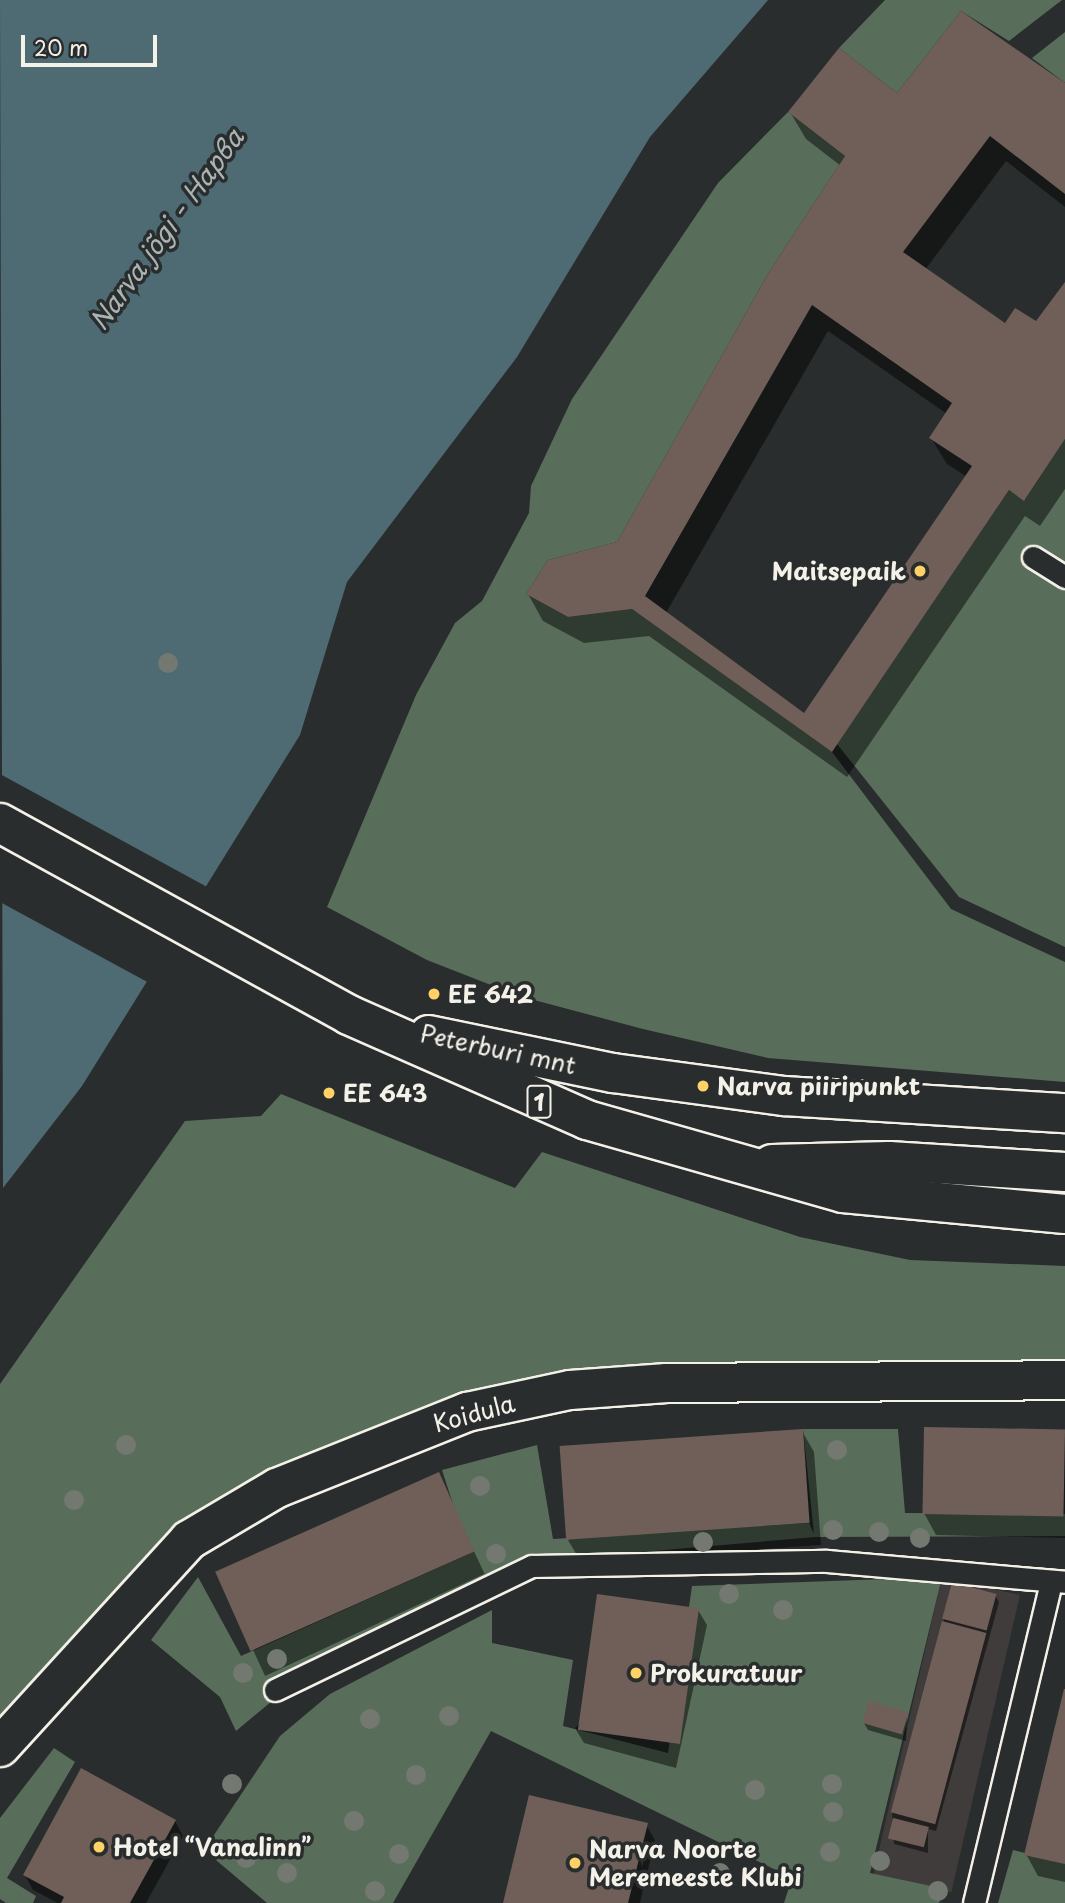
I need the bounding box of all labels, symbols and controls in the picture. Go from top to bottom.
scale bar [24,21,161,65]
text: 20 m [34,31,88,63]
water label: Narva jõgi - Нарва [82,122,250,336]
place label: Maitsepaik [772,557,906,585]
marker: Maitsepaik [912,563,928,579]
place label: EE 642 [448,980,535,1008]
marker: EE 642 [426,986,442,1002]
street label: Peterburi mnt [417,1018,579,1080]
place label: Narva piiripunkt [717,1072,921,1100]
marker: Narva piiripunkt [695,1078,711,1094]
place label: EE 643 [343,1079,429,1107]
road number: 1 [525,1082,553,1121]
marker: EE 643 [321,1085,337,1101]
street label: Koidula [430,1388,518,1438]
place label: Prokuratuur [650,1659,803,1687]
marker: Prokuratuur [628,1665,644,1681]
place label: Hotel “Vanalinn” [113,1833,312,1861]
place label: Narva Noorte Meremeeste Klubi [589,1835,801,1891]
marker: Hotel “Vanalinn” [91,1839,107,1855]
marker: Narva Noorte Meremeeste Klubi [567,1855,583,1871]

